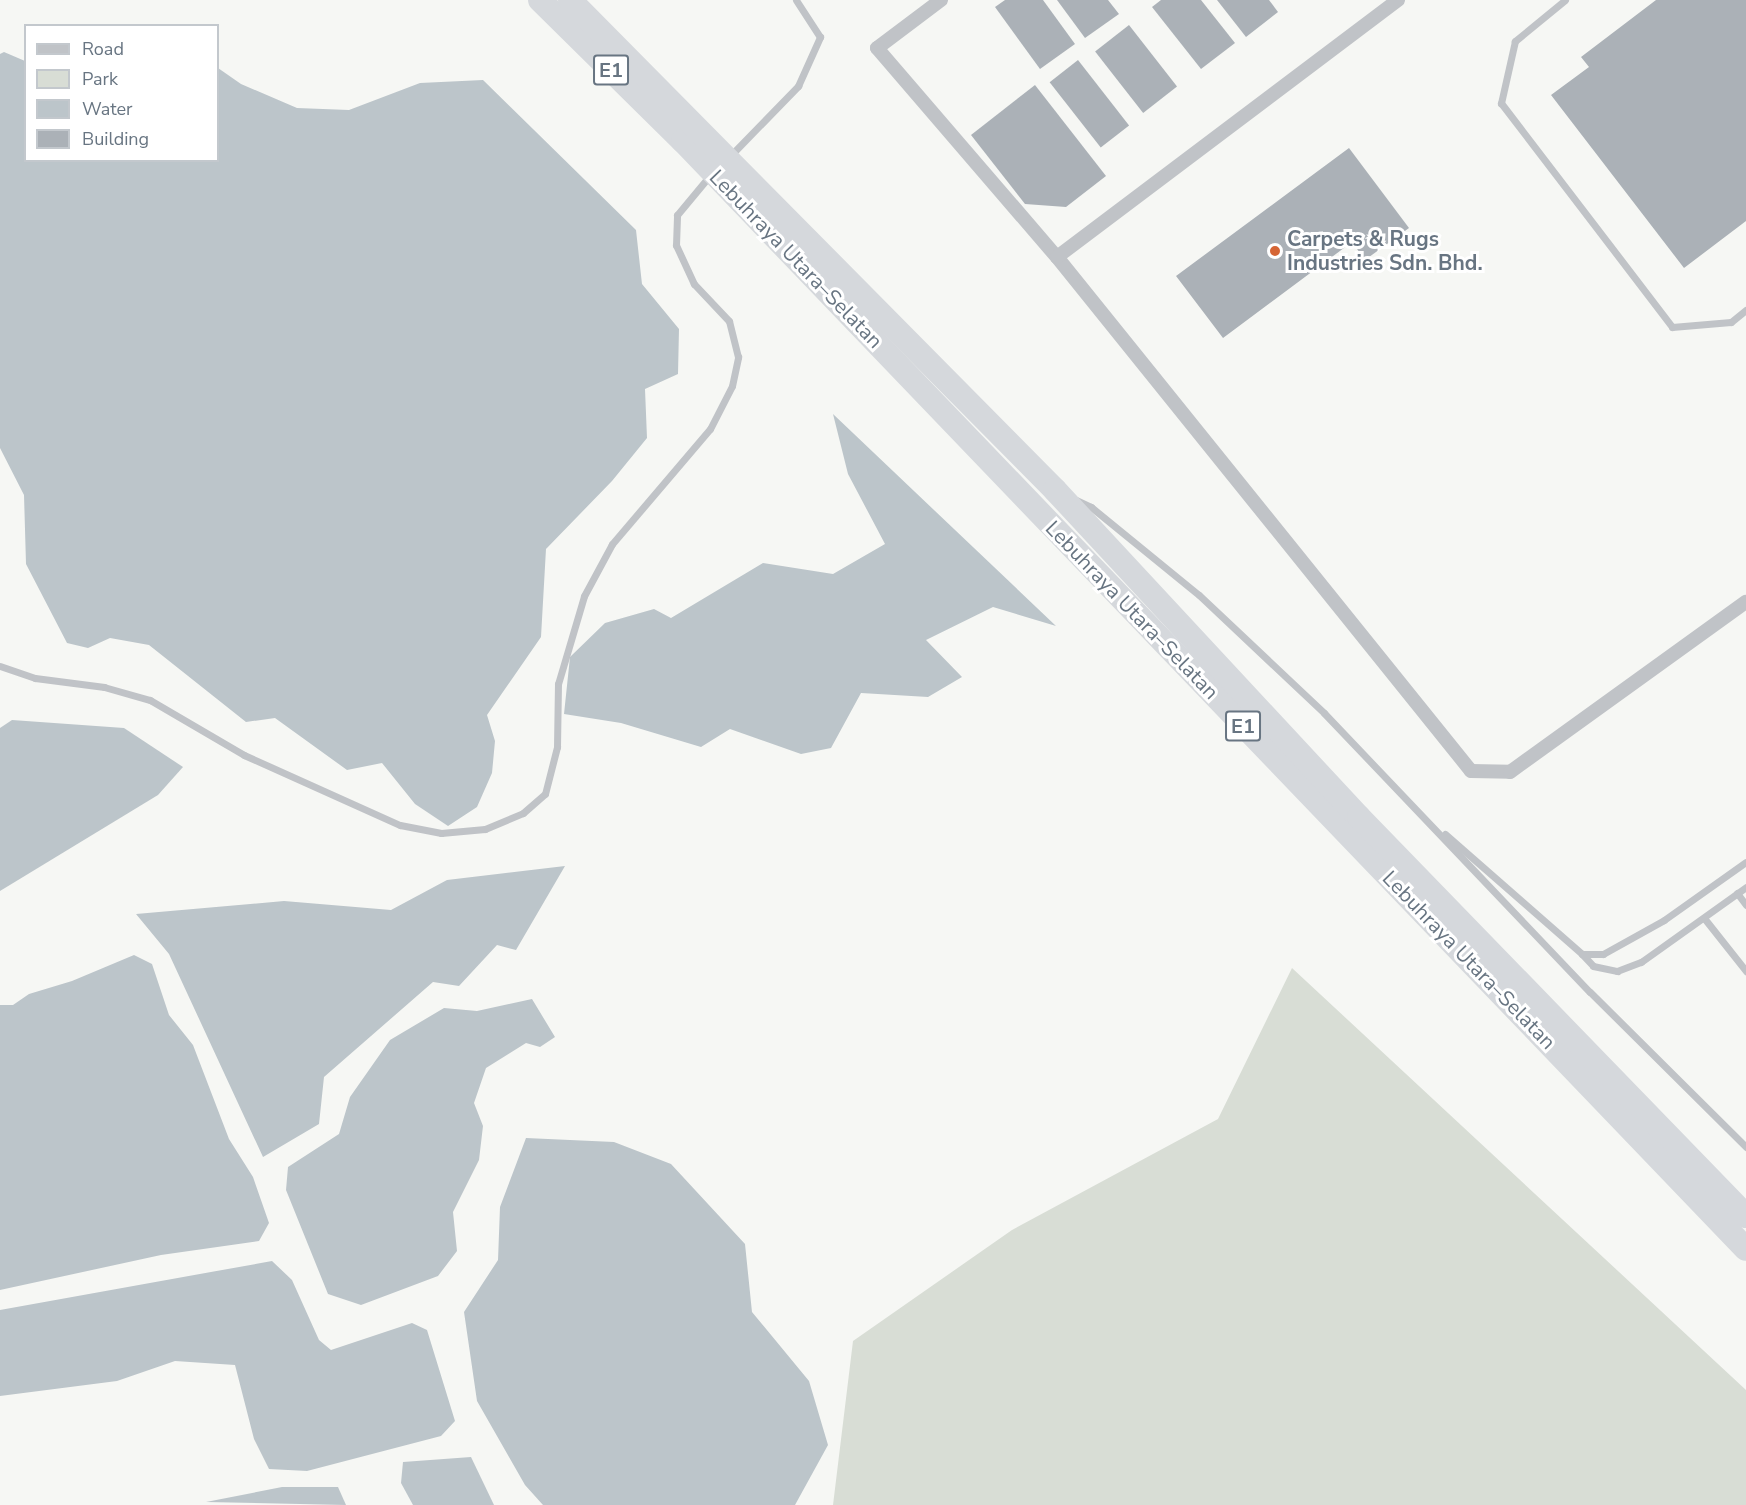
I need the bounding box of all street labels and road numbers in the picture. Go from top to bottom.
road number: E1 [593,53,629,87]
street label: Lebuhraya Utara–Selatan [704,165,888,353]
street label: Lebuhraya Utara–Selatan [1040,516,1224,704]
road number: E1 [1225,709,1261,743]
street label: Lebuhraya Utara–Selatan [1377,866,1561,1054]

